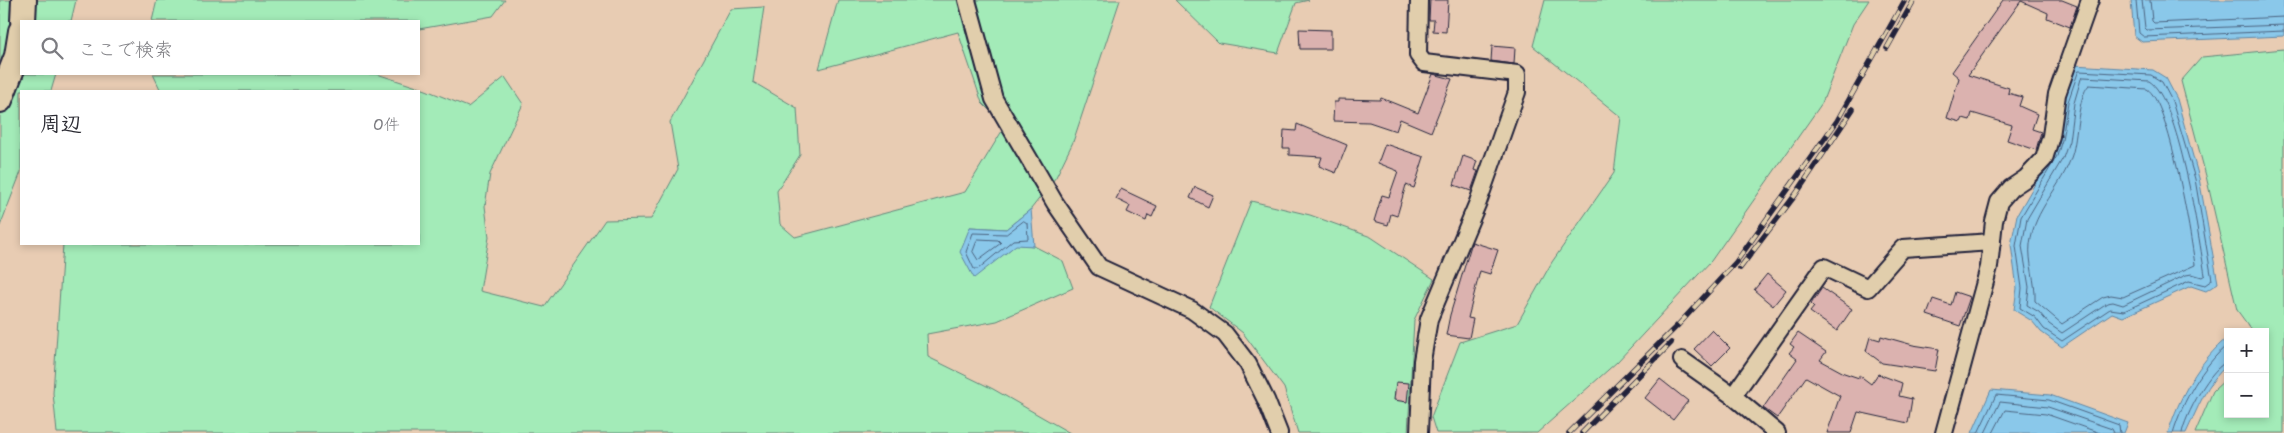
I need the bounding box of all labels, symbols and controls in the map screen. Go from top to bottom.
search box [20,20,420,75]
icon: search [38,34,66,62]
text: ここで検索 [78,37,173,62]
text: 周辺 [40,110,82,138]
text: 0件 [373,114,400,135]
map controls [2224,328,2269,418]
button: + [2224,328,2269,373]
button: − [2224,373,2269,418]

